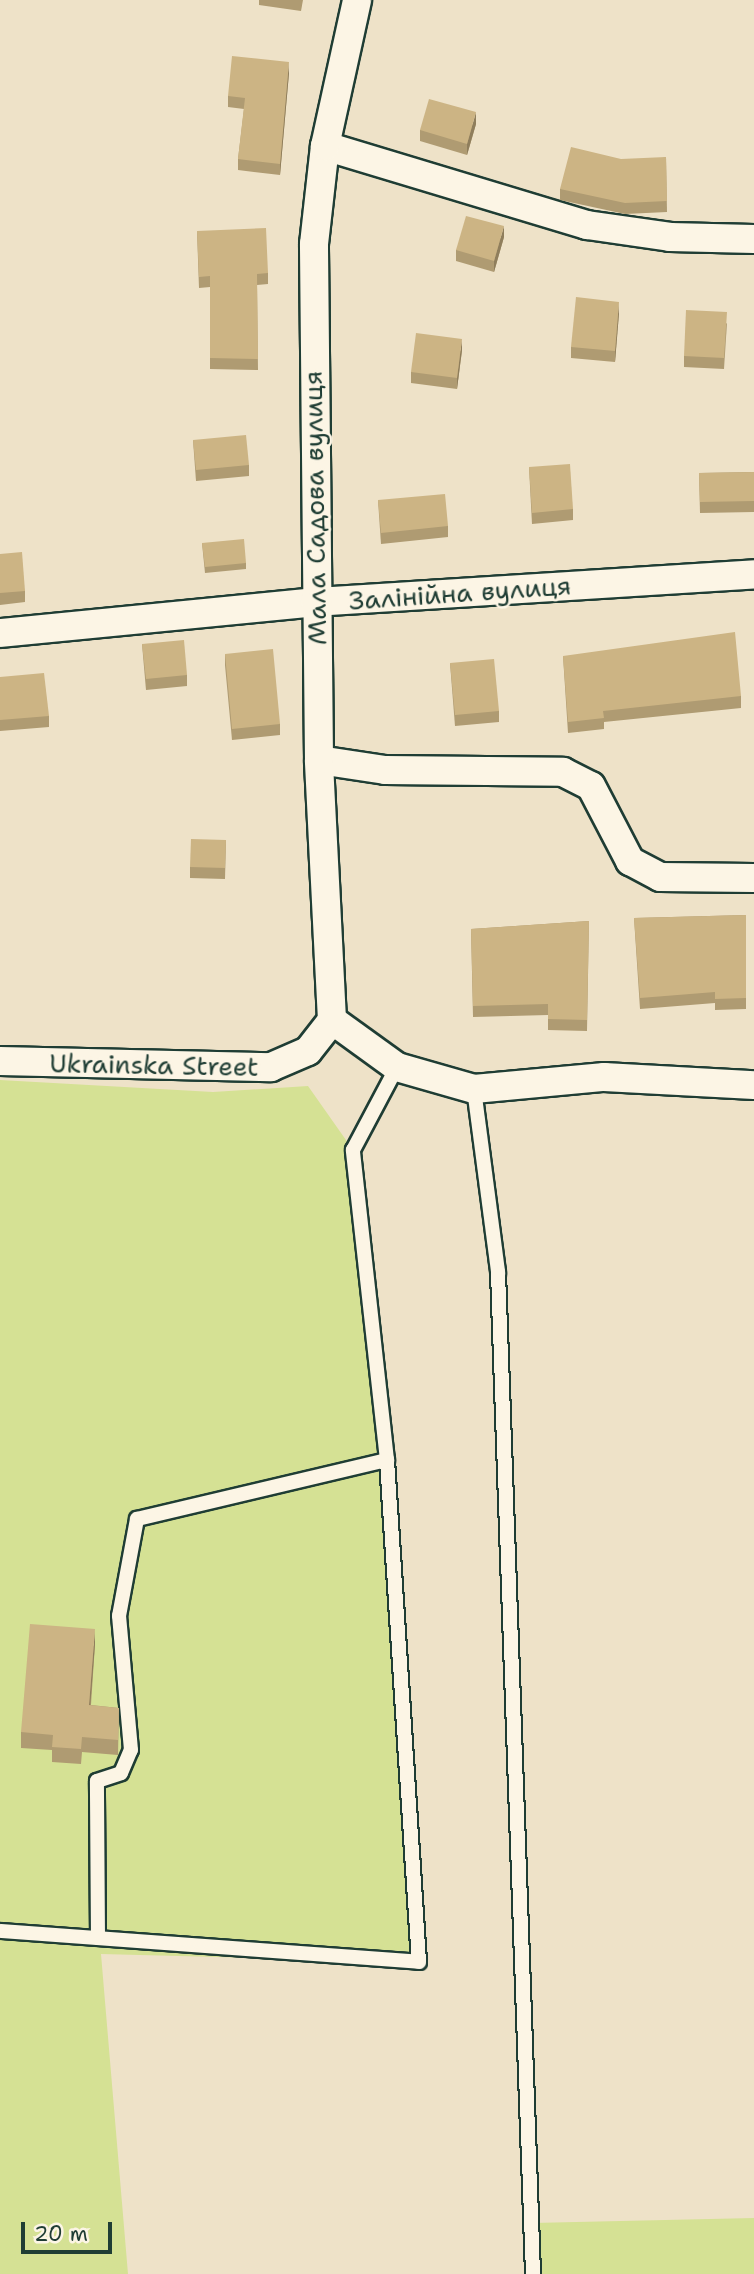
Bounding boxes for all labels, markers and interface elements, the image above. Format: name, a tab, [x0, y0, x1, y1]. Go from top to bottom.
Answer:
street label: Мала Садова вулиця	[297, 371, 333, 645]
street label: Залінійна вулиця	[348, 570, 572, 616]
street label: Ukrainska Street	[49, 1048, 259, 1082]
scale bar	[24, 2208, 116, 2252]
text: 20 m	[34, 2220, 88, 2248]

